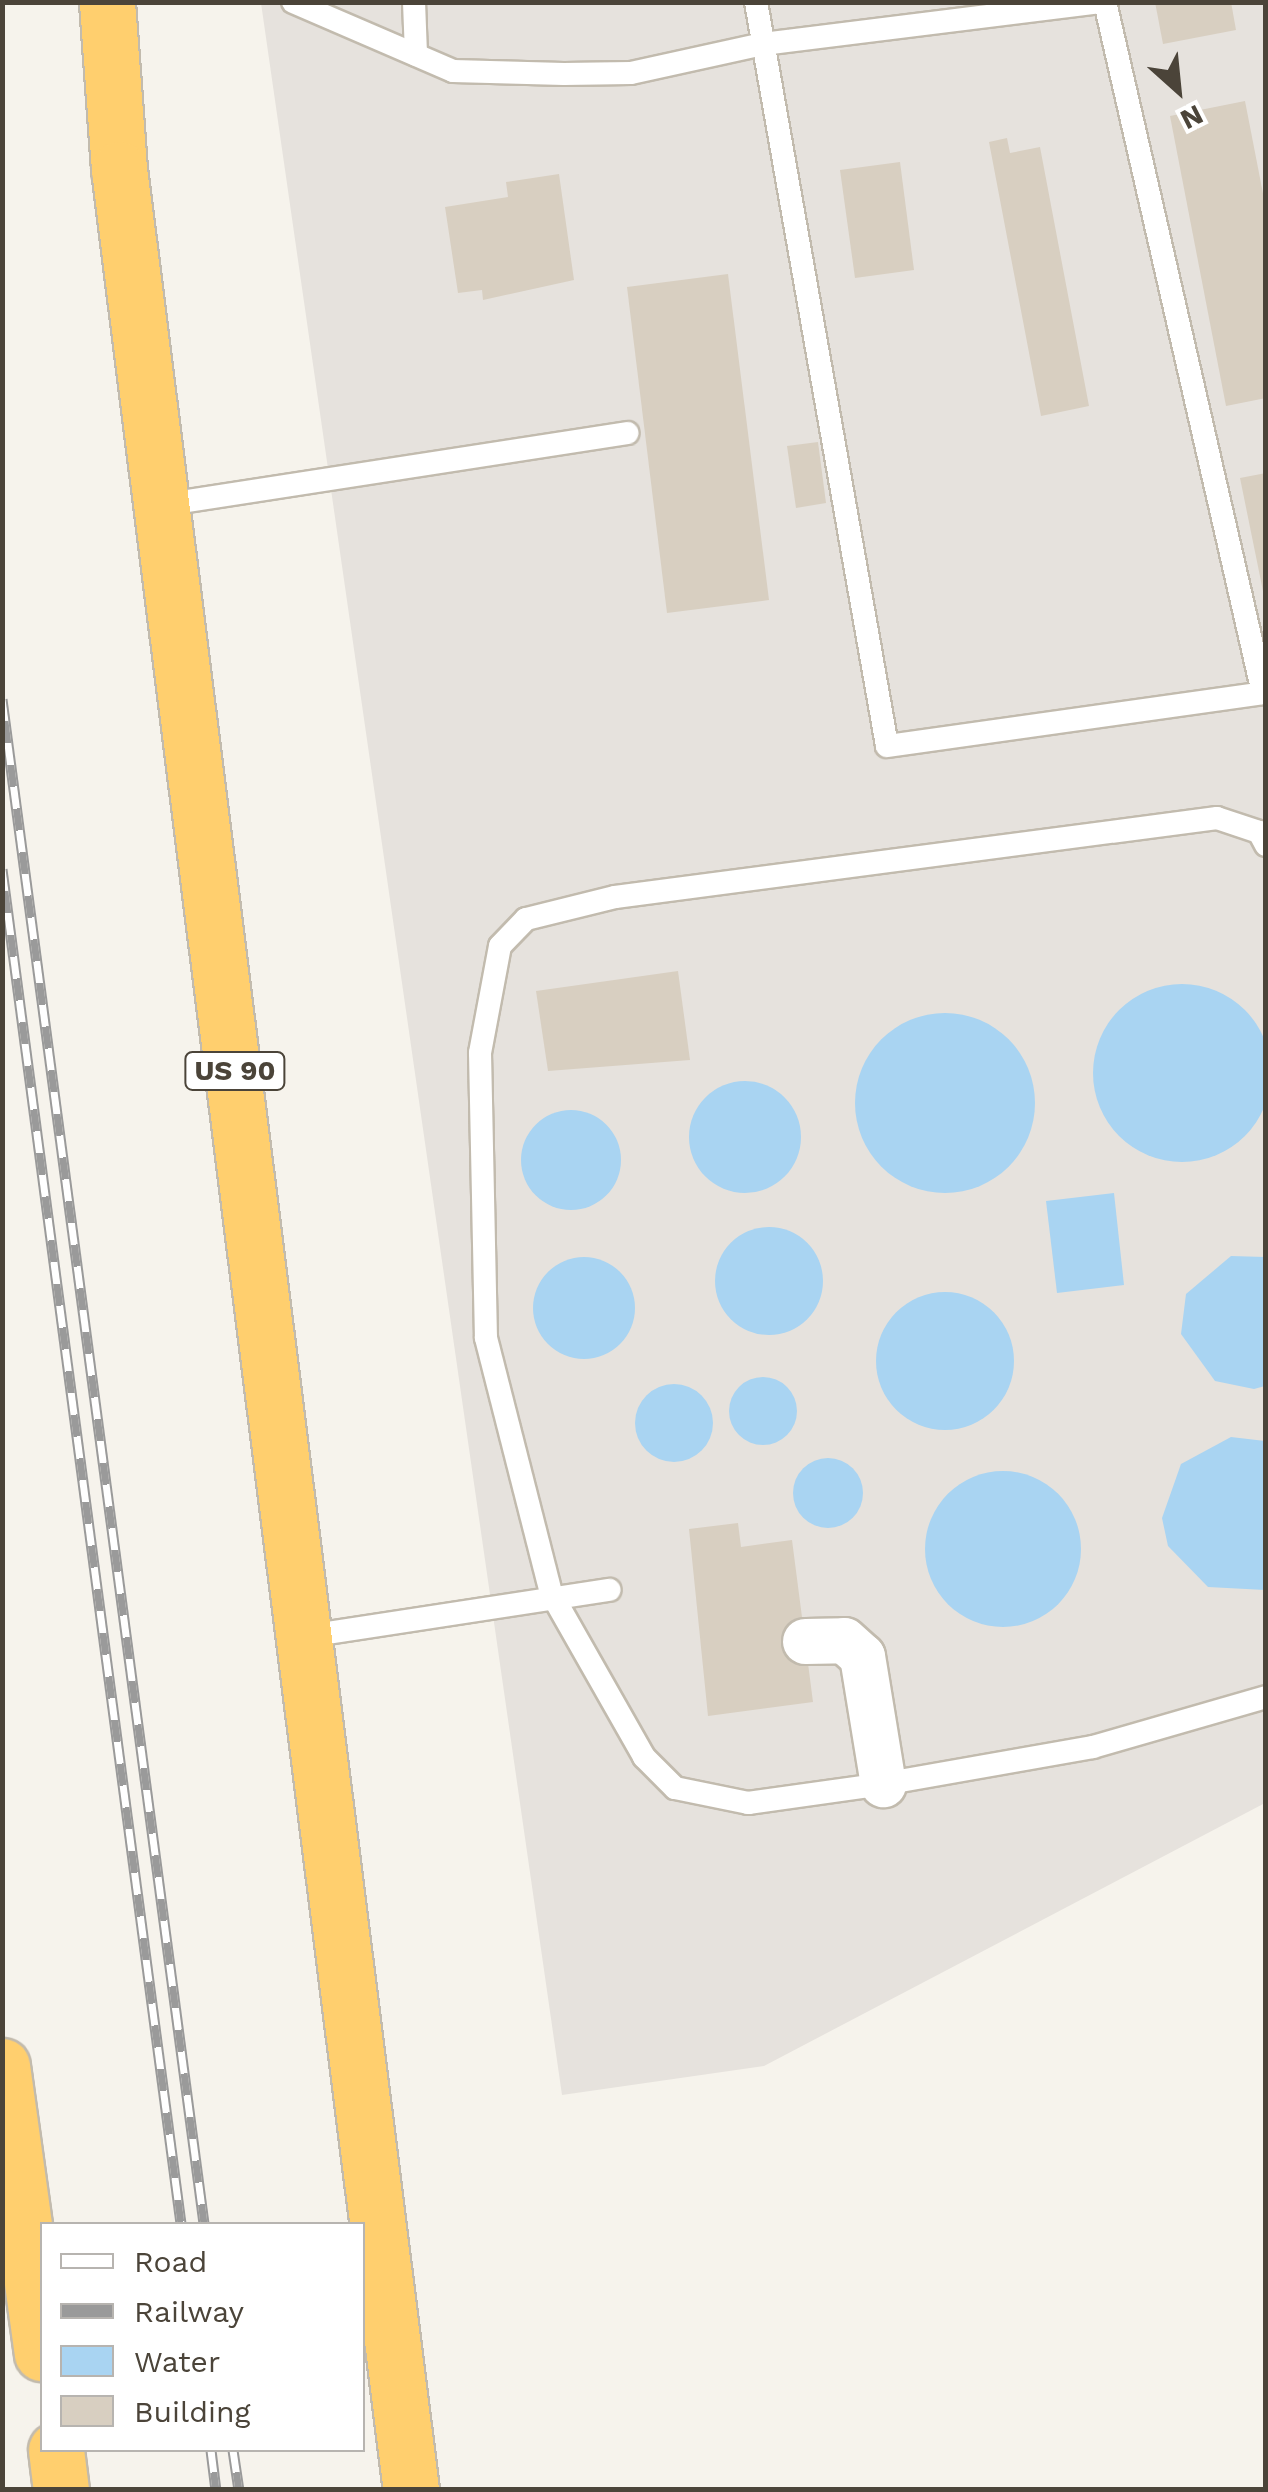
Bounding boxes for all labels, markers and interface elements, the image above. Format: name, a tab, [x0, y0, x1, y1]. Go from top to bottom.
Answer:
north arrow	[1128, 40, 1228, 140]
text: N	[1175, 98, 1209, 137]
road number: US 90	[182, 1048, 288, 1094]
legend	[40, 2222, 365, 2452]
text: Road	[134, 2244, 207, 2279]
text: Railway	[134, 2294, 244, 2329]
text: Water	[134, 2344, 220, 2379]
text: Building	[134, 2394, 251, 2429]

